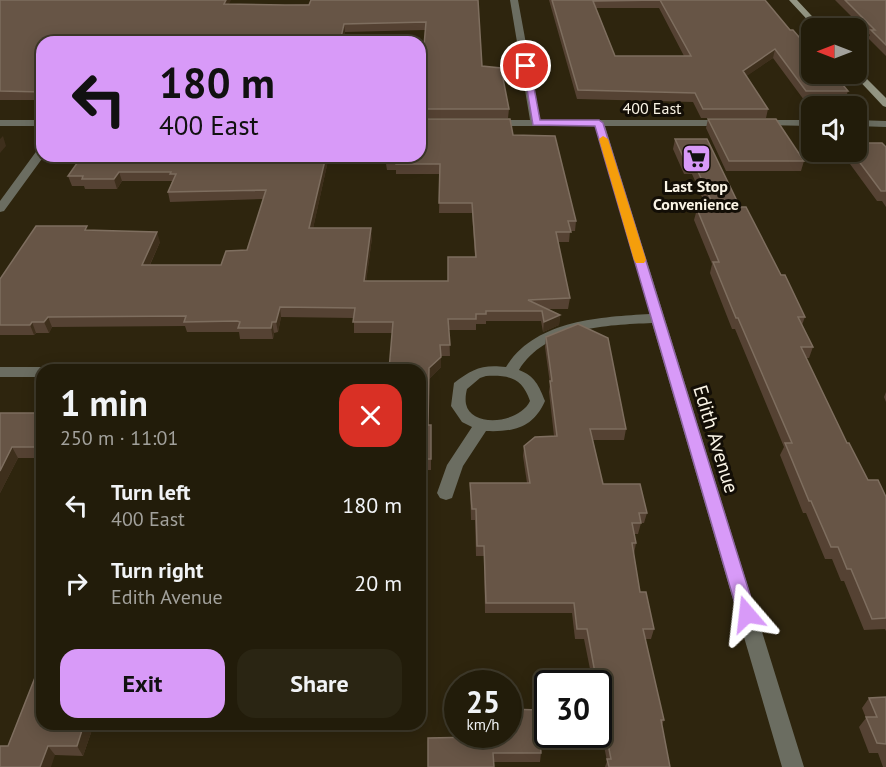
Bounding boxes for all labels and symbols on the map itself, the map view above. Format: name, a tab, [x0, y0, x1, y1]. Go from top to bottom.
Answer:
north arrow	[801, 18, 867, 84]
pin	[500, 40, 551, 91]
street label: 400 East	[622, 98, 682, 118]
supermarket icon: Last Stop Convenience	[680, 142, 712, 174]
place label: Last Stop Convenience	[653, 176, 739, 214]
street label: Edith Avenue	[687, 382, 745, 496]
position arrow	[715, 582, 779, 646]
speed limit sign: 30	[534, 670, 612, 748]

